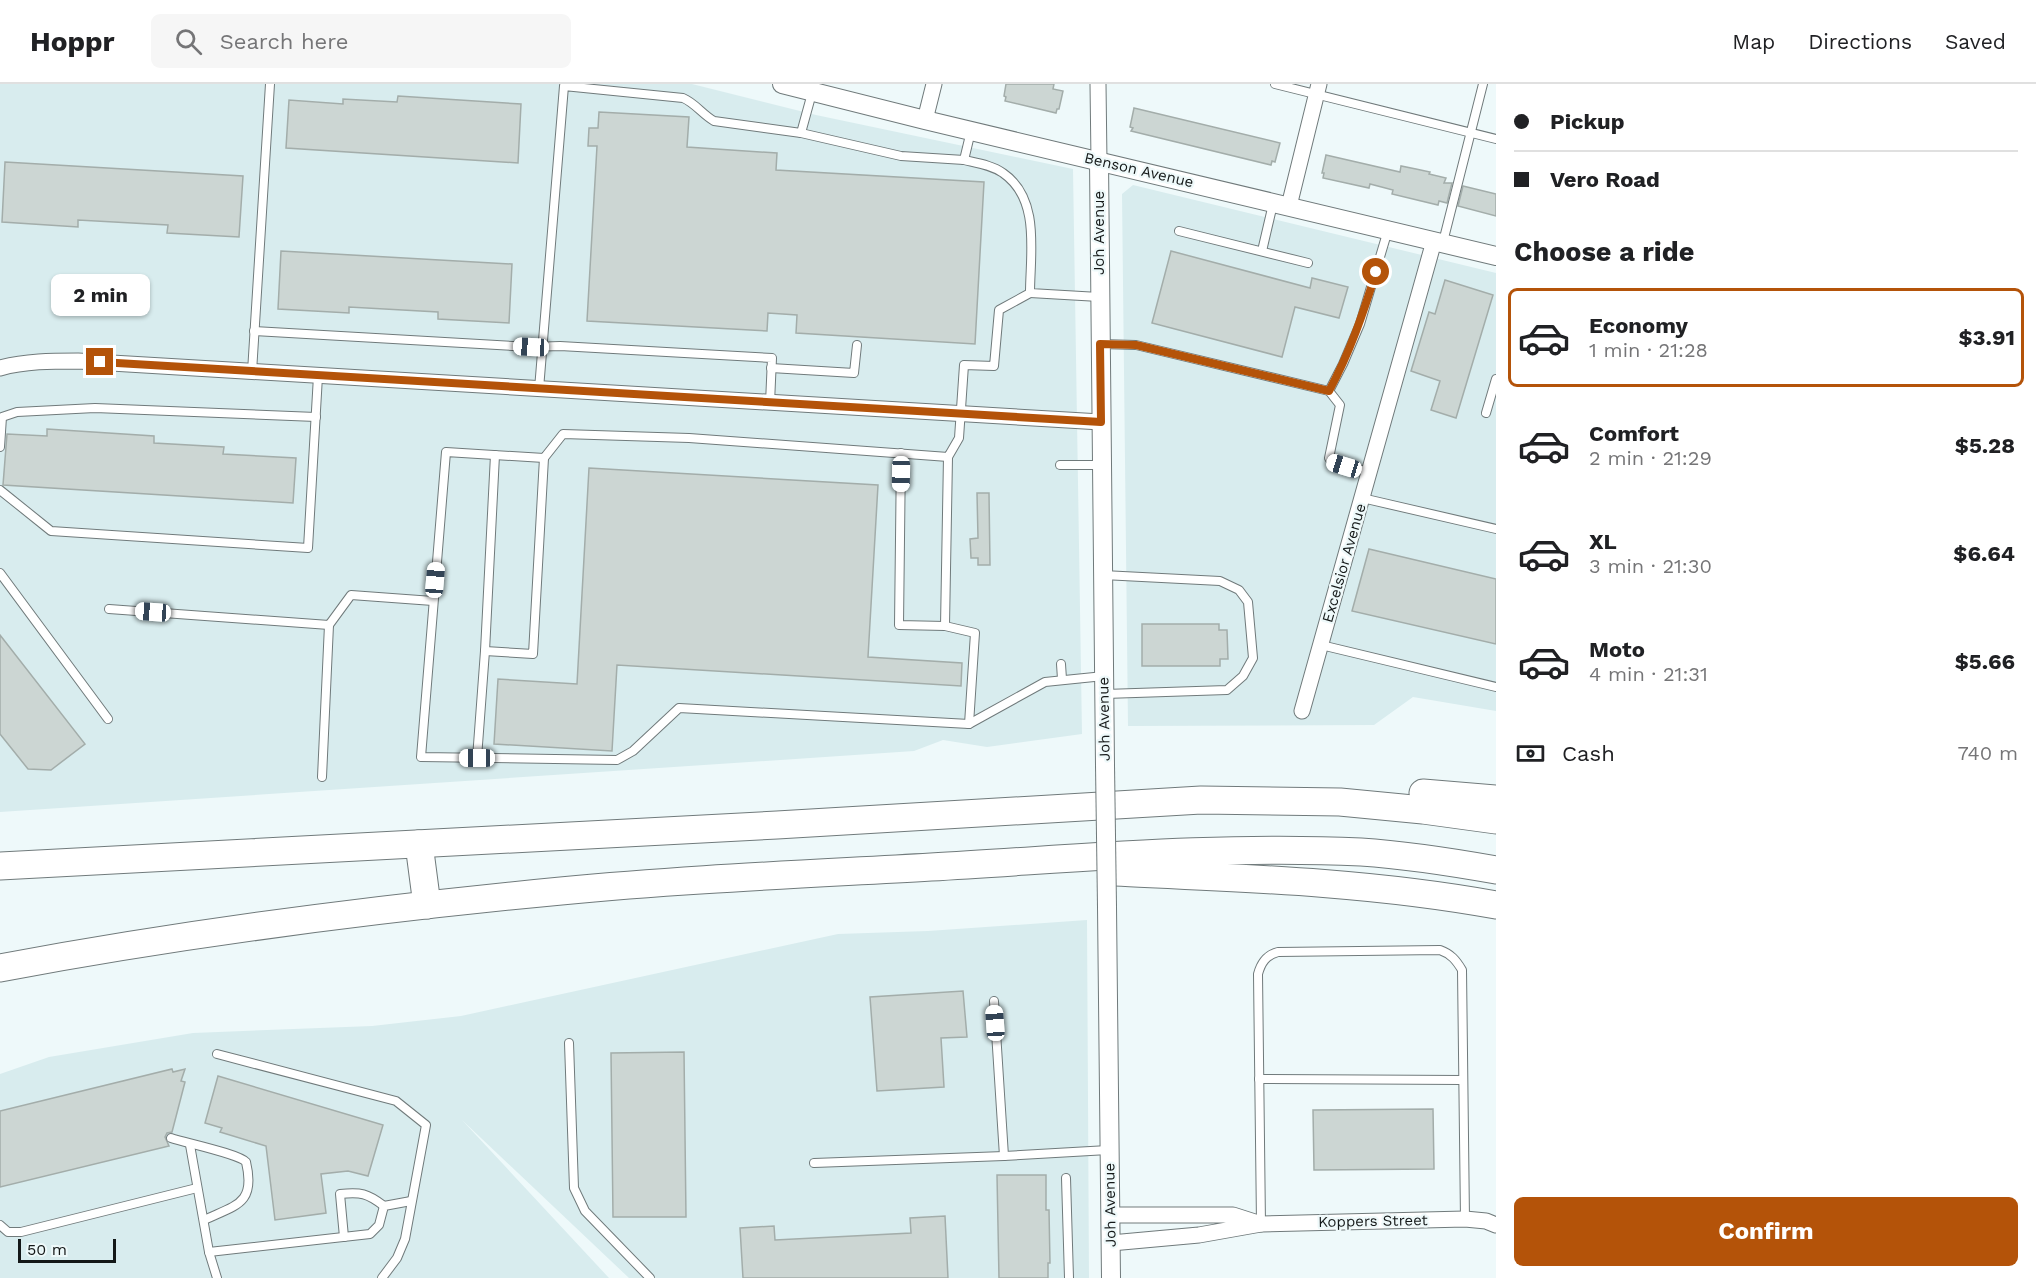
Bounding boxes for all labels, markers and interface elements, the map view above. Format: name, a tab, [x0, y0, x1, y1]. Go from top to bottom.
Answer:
search box	[151, 14, 571, 68]
text: Hoppr	[30, 25, 115, 58]
icon: search	[172, 25, 205, 58]
text: Search here	[220, 29, 349, 54]
text: Map	[1732, 29, 1775, 54]
text: Directions	[1808, 29, 1912, 54]
text: Saved	[1945, 29, 2006, 54]
text: Pickup	[1550, 109, 1625, 134]
street label: Benson Avenue	[1083, 149, 1195, 191]
text: Vero Road	[1550, 167, 1660, 192]
street label: Joh Avenue	[1090, 191, 1108, 275]
text: Choose a ride	[1514, 236, 1694, 268]
route start	[1362, 258, 1389, 285]
callout: 2 min	[51, 275, 150, 317]
text: 2 min	[73, 283, 128, 307]
icon: car	[1517, 311, 1571, 365]
text: Economy	[1589, 313, 1688, 338]
text: $3.91	[1958, 325, 2015, 350]
car	[513, 337, 549, 357]
text: 1 min · 21:28	[1589, 338, 1708, 362]
route end	[86, 348, 113, 375]
icon: car	[1517, 419, 1571, 473]
text: Comfort	[1589, 421, 1679, 446]
text: $5.28	[1955, 433, 2015, 458]
text: 2 min · 21:29	[1589, 446, 1712, 470]
car	[1324, 452, 1364, 480]
car	[892, 456, 910, 492]
street label: Excelsior Avenue	[1318, 501, 1370, 625]
icon: car	[1517, 527, 1571, 581]
text: XL	[1589, 529, 1617, 554]
text: $6.64	[1953, 541, 2015, 566]
text: 3 min · 21:30	[1589, 554, 1712, 578]
car	[424, 561, 446, 599]
car	[134, 602, 172, 622]
icon: car	[1517, 635, 1571, 689]
text: Moto	[1589, 637, 1645, 662]
text: $5.66	[1955, 649, 2015, 674]
text: 4 min · 21:31	[1589, 662, 1708, 686]
street label: Joh Avenue	[1094, 677, 1114, 761]
icon: cash	[1514, 737, 1547, 770]
text: Cash	[1562, 741, 1615, 766]
text: 740 m	[1958, 741, 2018, 765]
car	[459, 749, 495, 767]
car	[985, 1004, 1005, 1042]
street label: Joh Avenue	[1100, 1163, 1120, 1247]
button: Confirm	[1514, 1197, 2018, 1266]
street label: Koppers Street	[1318, 1211, 1429, 1231]
scale bar	[18, 1236, 116, 1264]
text: 50 m	[27, 1240, 67, 1259]

